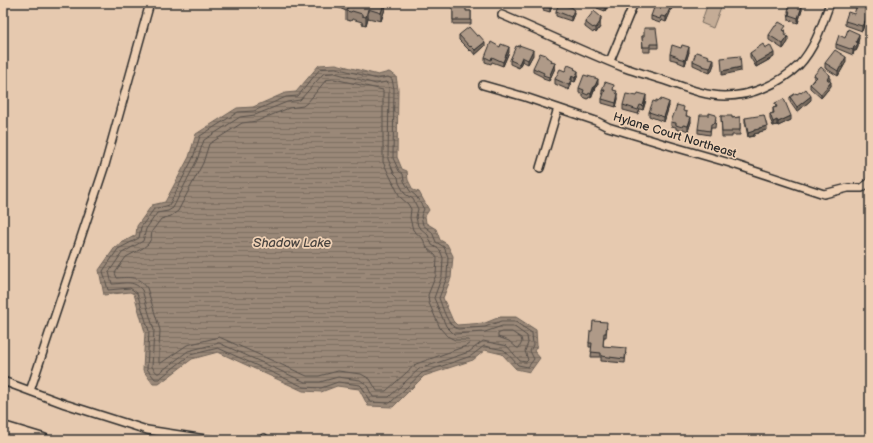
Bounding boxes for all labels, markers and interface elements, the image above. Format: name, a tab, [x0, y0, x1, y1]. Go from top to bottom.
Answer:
street label: Hylane Court Northeast	[611, 110, 739, 161]
water label: Shadow Lake	[253, 235, 331, 251]

